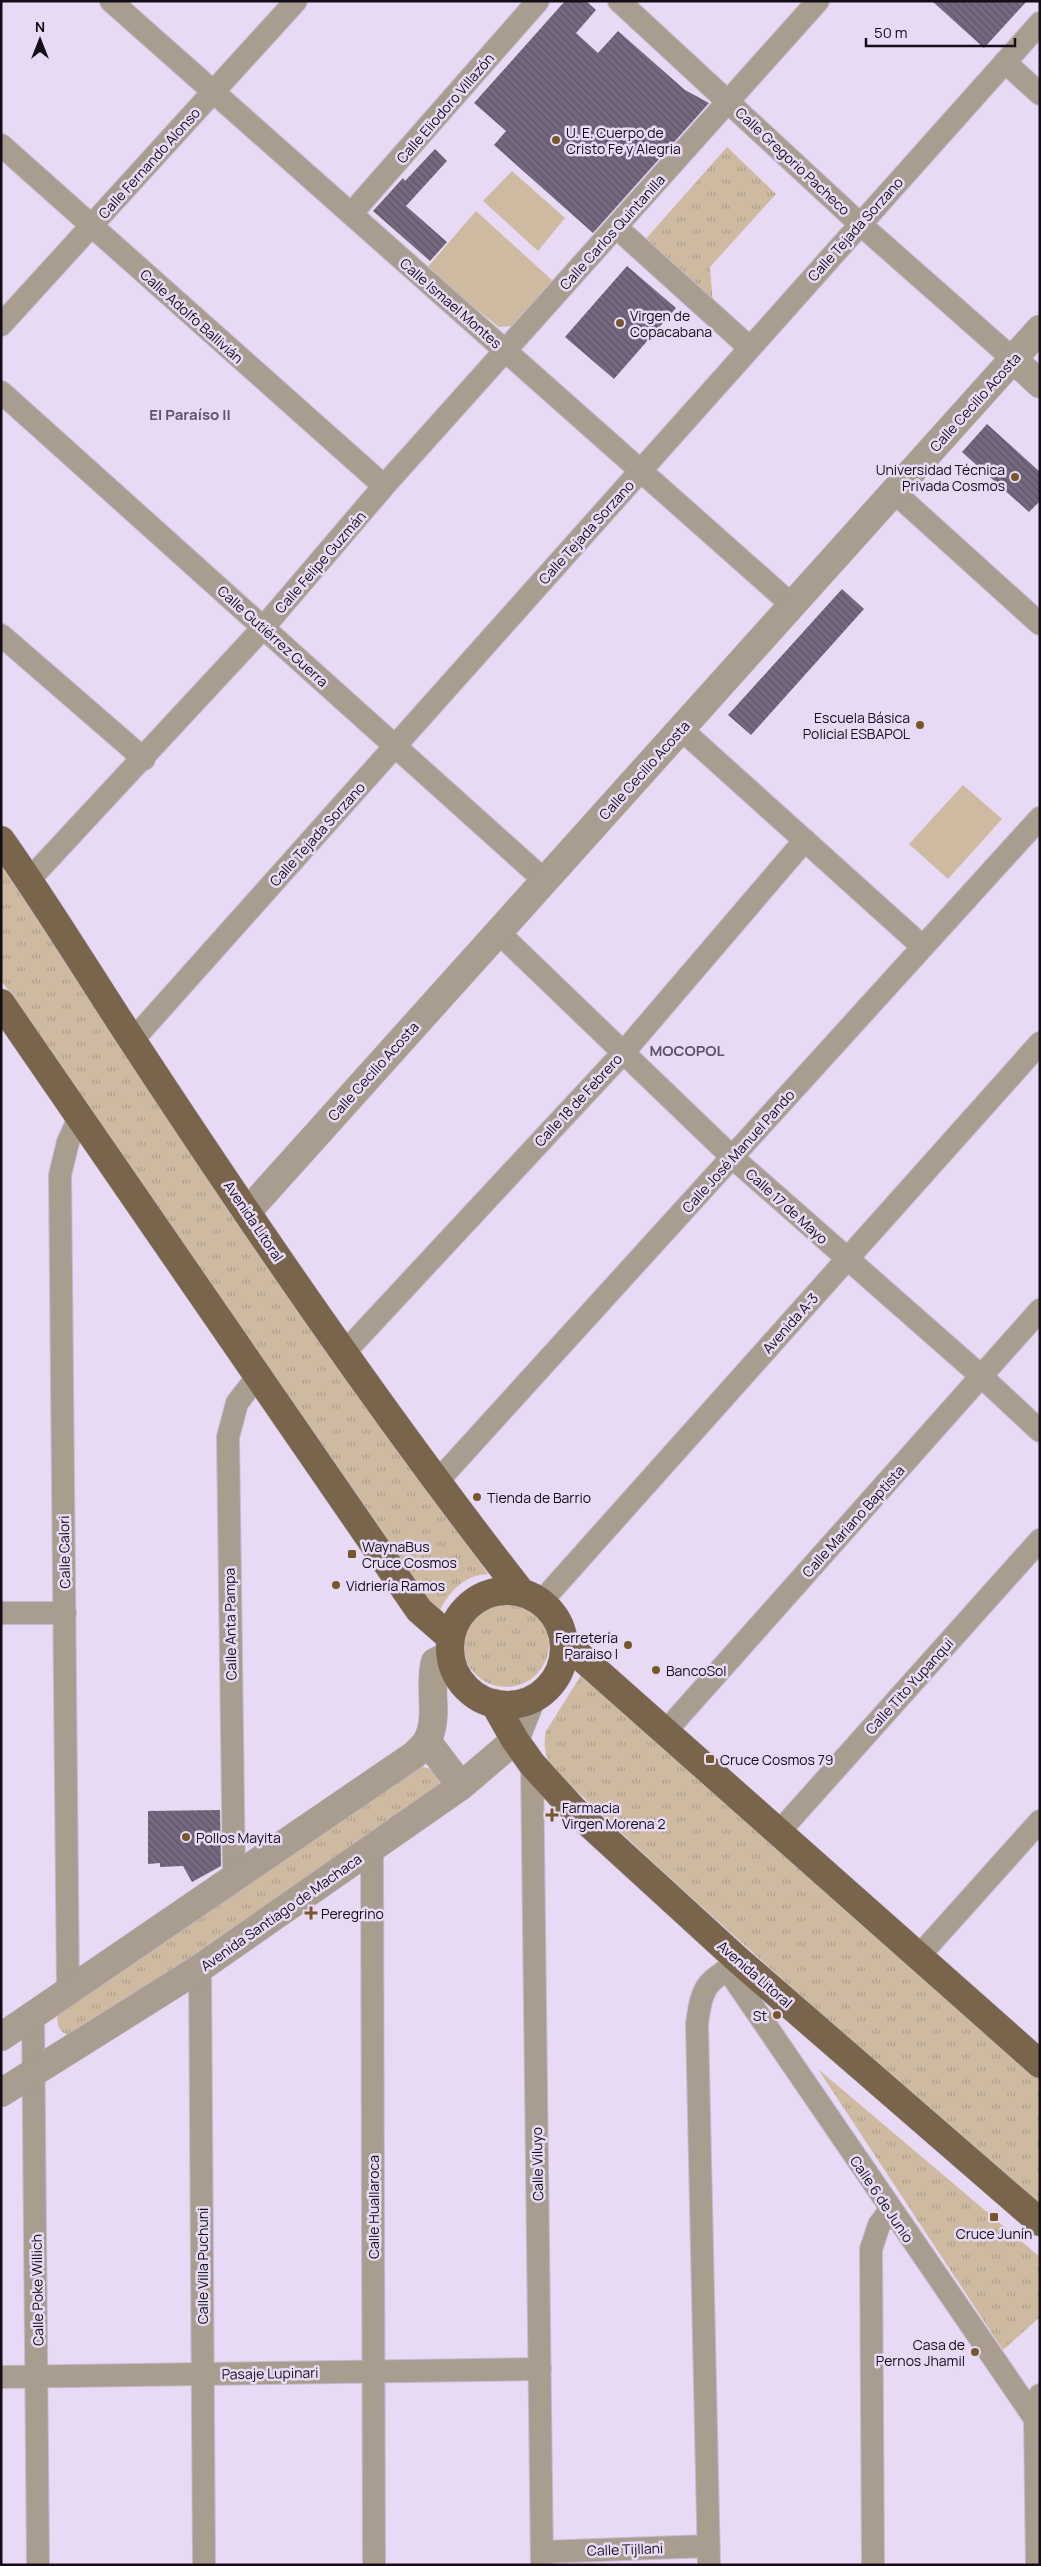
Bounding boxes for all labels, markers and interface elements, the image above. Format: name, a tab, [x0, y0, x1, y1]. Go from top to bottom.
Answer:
north arrow	[15, 15, 65, 65]
scale bar	[866, 15, 1015, 47]
text: N	[35, 17, 45, 36]
text: 50 m	[874, 22, 908, 43]
street label: Calle Eliodoro Villazón	[392, 49, 498, 167]
street label: Calle Fernando Alonso	[94, 103, 204, 223]
street label: Calle Gregorio Pacheco	[732, 103, 854, 219]
place label: U. E. Cuerpo de Cristo Fe y Alegria	[566, 123, 681, 158]
marker: U. E. Cuerpo de Cristo Fe y Alegria	[550, 134, 562, 146]
street label: Calle Carlos Quintanilla	[555, 170, 669, 294]
street label: Calle Tejada Sorzano	[803, 173, 907, 285]
street label: Calle Ismael Montes	[396, 253, 506, 353]
street label: Calle Adolfo Ballivián	[136, 265, 248, 367]
place label: Virgen de Copacabana	[630, 306, 712, 341]
marker: Virgen de Copacabana	[614, 317, 626, 329]
street label: Calle Cecilio Acosta	[925, 348, 1025, 456]
district label: El Paraíso II	[149, 404, 231, 425]
place label: Universidad Técnica Privada Cosmos	[876, 460, 1005, 495]
marker: Universidad Técnica Privada Cosmos	[1009, 471, 1021, 483]
street label: Calle Tejada Sorzano	[534, 476, 638, 588]
street label: Calle Felipe Guzmán	[270, 507, 370, 617]
street label: Calle Gutiérrez Guerra	[214, 581, 332, 691]
place label: Escuela Básica Policial ESBAPOL	[803, 708, 910, 743]
street label: Calle Cecilio Acosta	[594, 716, 694, 824]
marker: Escuela Básica Policial ESBAPOL	[914, 719, 926, 731]
street label: Calle Tejada Sorzano	[265, 778, 369, 890]
street label: Calle Cecilio Acosta	[323, 1017, 423, 1125]
district label: MOCOPOL	[649, 1040, 725, 1061]
street label: Calle 18 de Febrero	[530, 1049, 626, 1151]
street label: Calle José Manuel Pando	[678, 1085, 798, 1217]
street label: Calle 17 de Mayo	[742, 1164, 832, 1248]
street label: Avenida Litoral	[220, 1177, 288, 1265]
street label: Avenida A-3	[758, 1289, 822, 1357]
street label: Calle Mariano Baptista	[798, 1461, 908, 1581]
place label: Tienda de Barrio	[487, 1488, 591, 1507]
marker: Tienda de Barrio	[471, 1491, 483, 1503]
street label: Calle Calori	[54, 1515, 74, 1589]
place label: WaynaBus Cruce Cosmos	[362, 1537, 457, 1572]
marker: WaynaBus Cruce Cosmos	[346, 1548, 358, 1560]
street label: Calle Anta Pampa	[220, 1568, 240, 1680]
place label: Vidriería Ramos	[346, 1576, 445, 1595]
marker: Vidriería Ramos	[330, 1579, 342, 1591]
place label: Ferretería Paraiso I	[555, 1628, 618, 1663]
street label: Calle Tito Yupanqui	[861, 1634, 957, 1738]
marker: Ferretería Paraiso I	[622, 1639, 634, 1651]
place label: BancoSol	[666, 1661, 727, 1680]
marker: BancoSol	[650, 1664, 662, 1676]
place label: Cruce Cosmos 79	[720, 1750, 833, 1769]
marker: Cruce Cosmos 79	[704, 1753, 716, 1765]
place label: Farmacia Virgen Morena 2	[562, 1798, 665, 1833]
marker: Farmacia Virgen Morena 2	[546, 1809, 558, 1821]
place label: Pollos Mayita	[196, 1828, 281, 1847]
marker: Pollos Mayita	[180, 1831, 192, 1843]
street label: Avenida Santiago de Machaca	[197, 1849, 365, 1975]
place label: Peregrino	[321, 1904, 384, 1923]
marker: Peregrino	[305, 1907, 317, 1919]
street label: Avenida Litoral	[714, 1936, 796, 2012]
place label: St	[753, 2006, 767, 2025]
marker: St	[771, 2009, 783, 2021]
street label: Calle Viluyo	[527, 2127, 547, 2201]
street label: Calle 6 de Junio	[846, 2152, 918, 2246]
street label: Calle Huallaroca	[364, 2155, 383, 2259]
street label: Calle Villa Puchuni	[193, 2208, 212, 2324]
marker: Cruce Junín	[988, 2211, 1000, 2223]
place label: Cruce Junín	[956, 2224, 1032, 2243]
street label: Calle Poke Willich	[27, 2234, 47, 2346]
place label: Casa de Pernos Jhamil	[876, 2335, 965, 2370]
marker: Casa de Pernos Jhamil	[969, 2346, 981, 2358]
street label: Pasaje Lupinari	[221, 2363, 319, 2383]
street label: Calle Tijllani	[587, 2538, 663, 2560]

